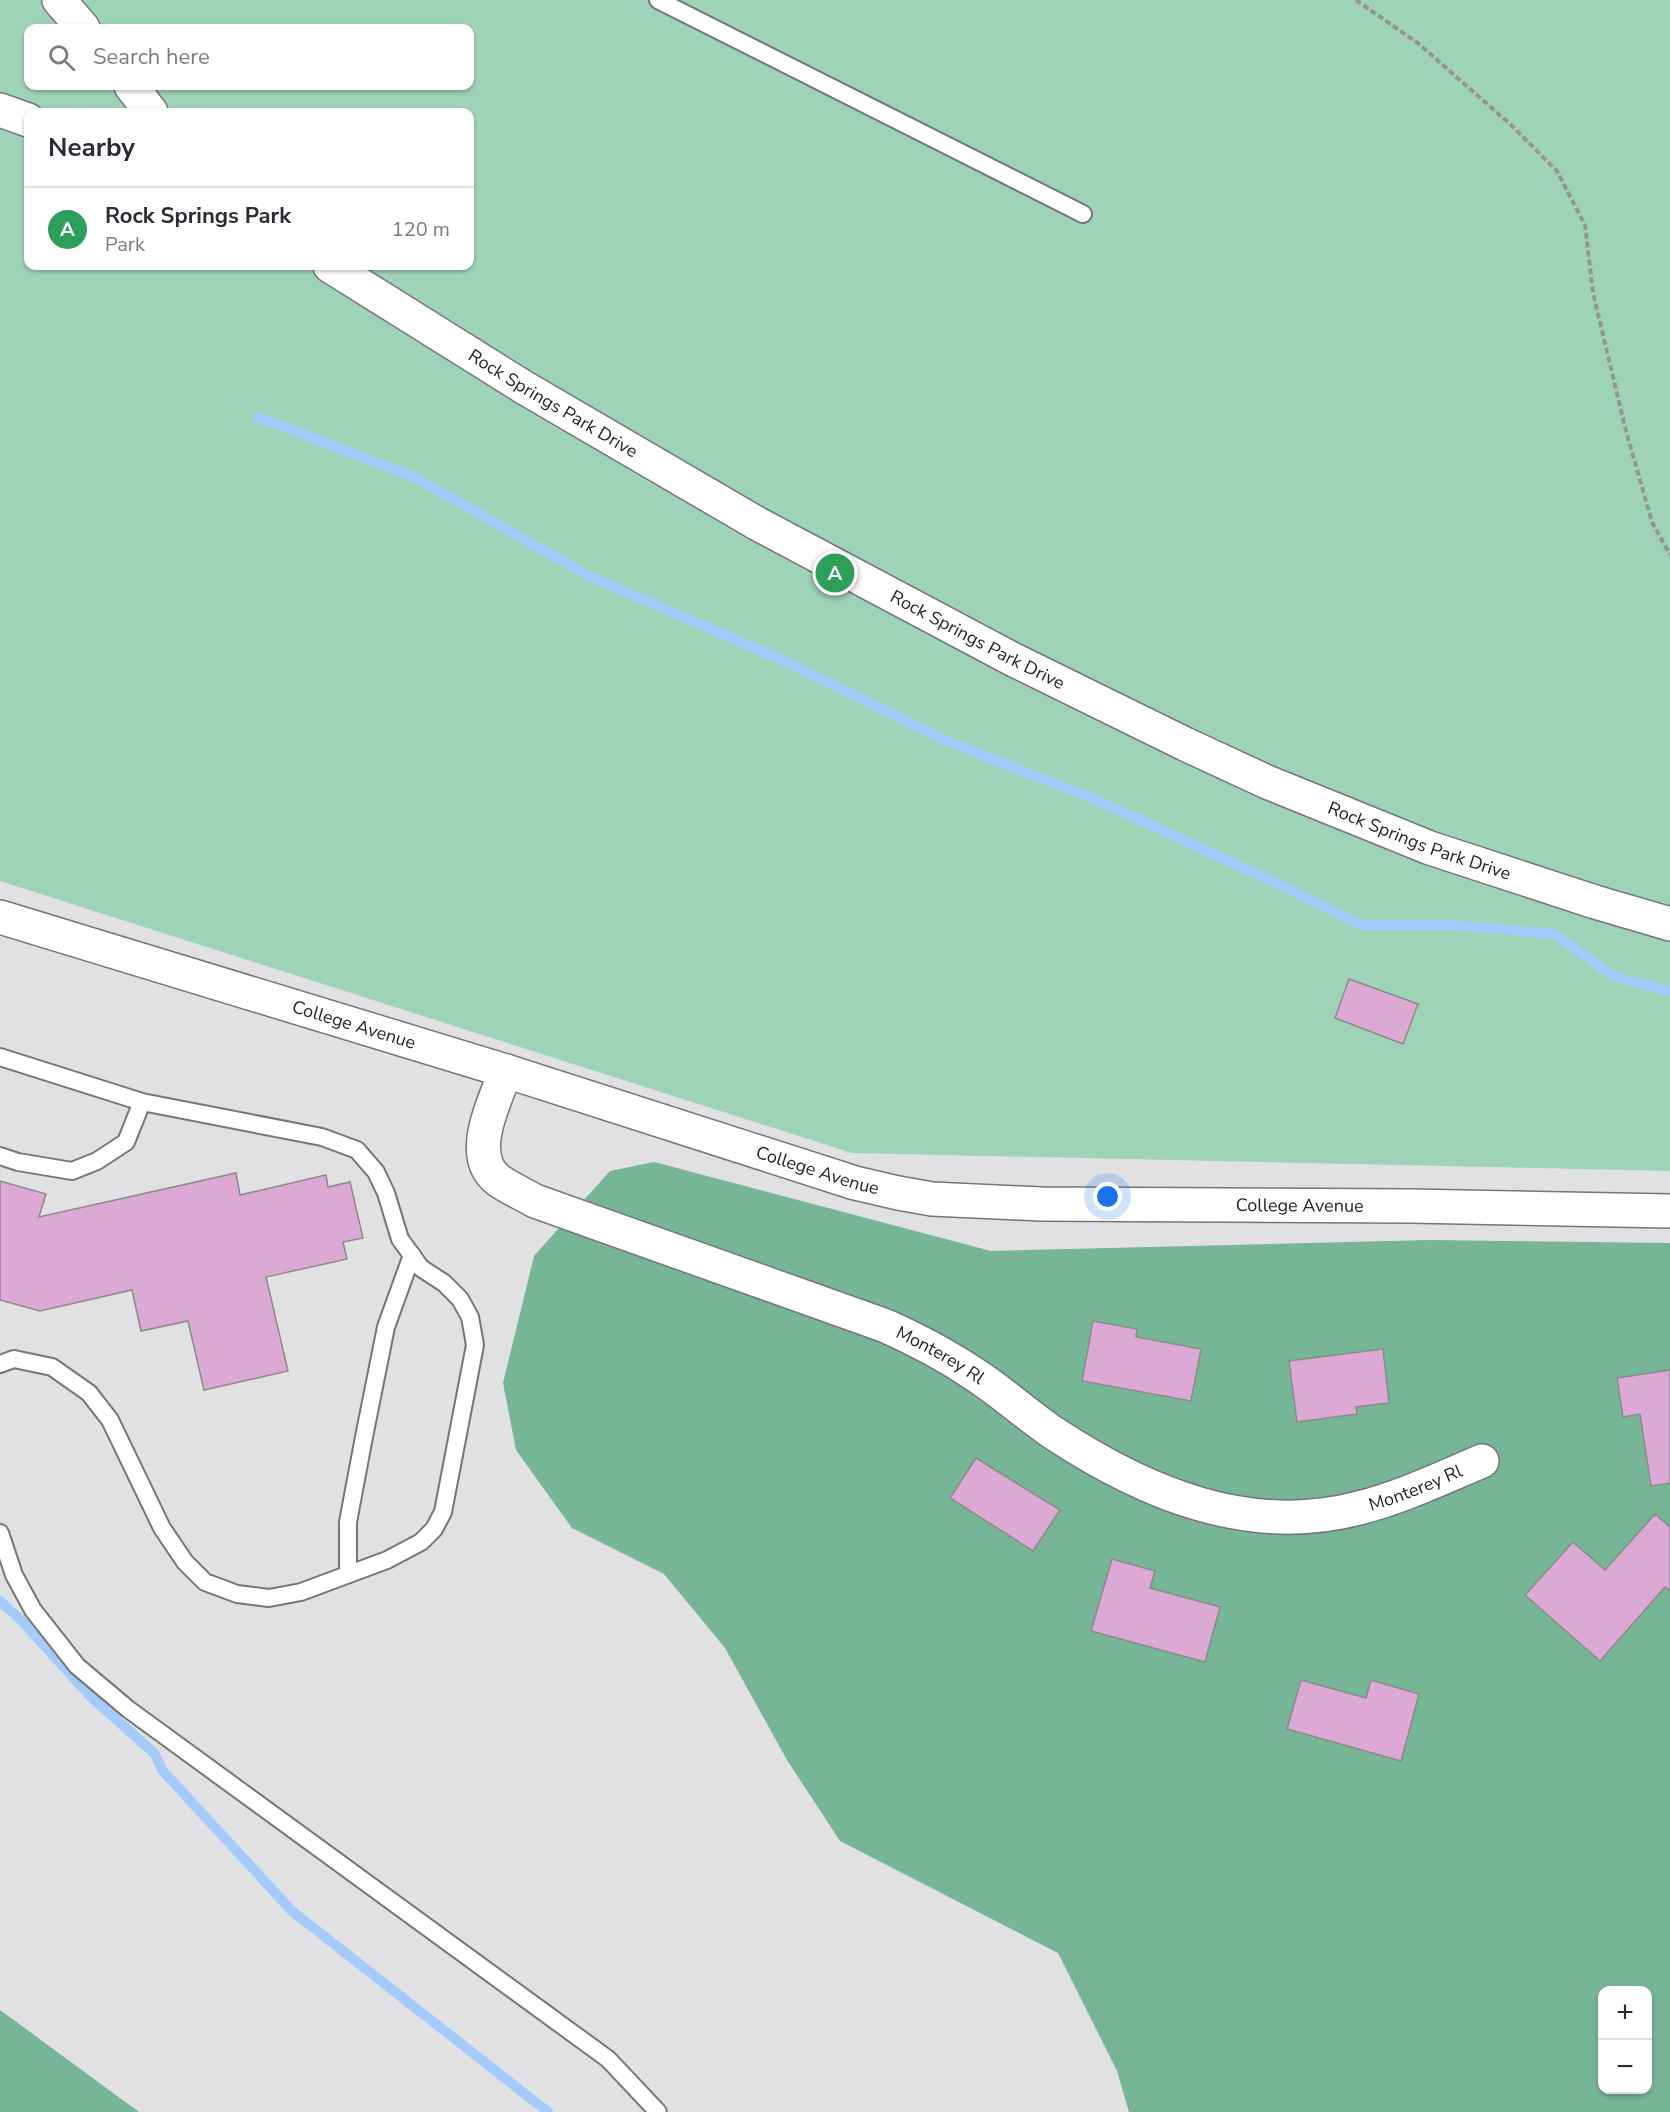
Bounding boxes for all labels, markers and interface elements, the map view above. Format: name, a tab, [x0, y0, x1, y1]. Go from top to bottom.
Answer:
search box	[24, 24, 474, 90]
icon: search	[45, 41, 78, 74]
text: Search here	[93, 42, 210, 72]
text: Nearby	[48, 130, 135, 165]
text: Rock Springs Park	[105, 201, 291, 231]
text: A	[60, 216, 75, 243]
text: 120 m	[392, 216, 450, 243]
text: Park	[105, 231, 145, 258]
street label: Rock Springs Park Drive	[464, 343, 642, 463]
pin: A	[816, 550, 854, 596]
street label: Rock Springs Park Drive	[886, 584, 1069, 695]
street label: Rock Springs Park Drive	[1324, 796, 1514, 886]
street label: College Avenue	[289, 995, 419, 1055]
street label: College Avenue	[753, 1140, 882, 1200]
your location	[1093, 1182, 1122, 1211]
street label: College Avenue	[1236, 1193, 1364, 1218]
street label: Monterey Rl	[892, 1320, 990, 1390]
street label: Monterey Rl	[1366, 1459, 1467, 1517]
map controls	[1598, 1986, 1652, 2094]
button: +	[1598, 1986, 1652, 2040]
button: −	[1598, 2040, 1652, 2094]

